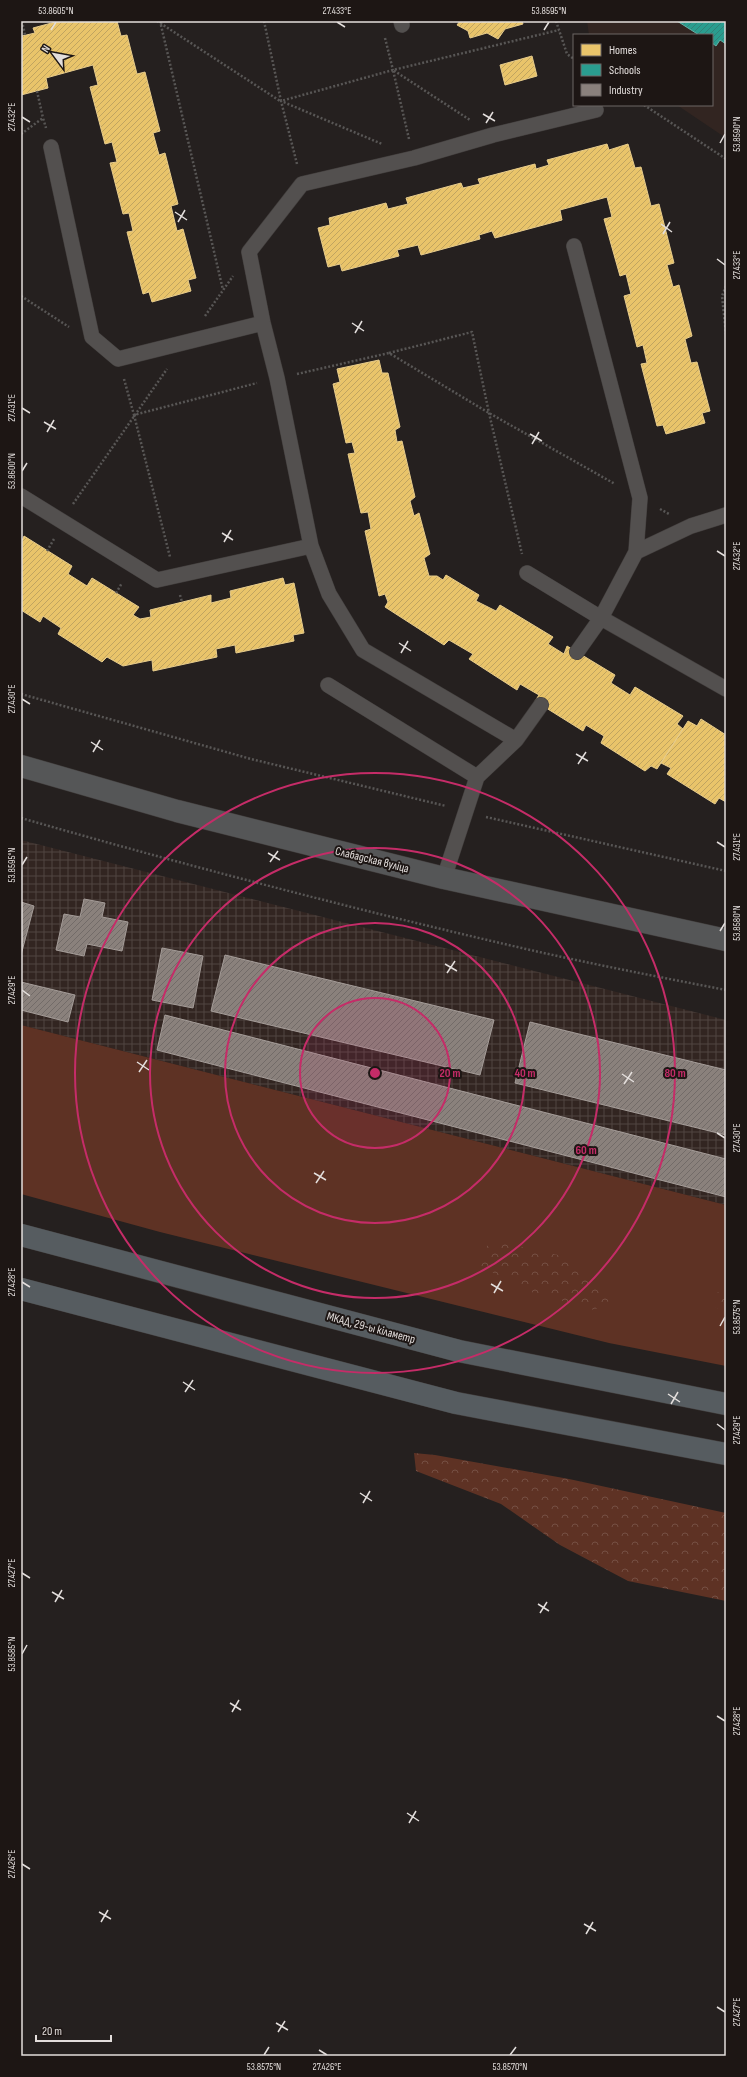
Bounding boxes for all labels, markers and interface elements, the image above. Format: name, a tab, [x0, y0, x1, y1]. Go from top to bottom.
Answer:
text: 53.8605°N	[38, 5, 74, 17]
text: 27.433°E	[323, 5, 351, 17]
text: 53.8595°N	[532, 5, 566, 17]
north arrow	[34, 34, 74, 74]
legend	[573, 34, 713, 106]
text: N	[39, 43, 53, 55]
text: Homes	[609, 43, 637, 58]
text: Schools	[609, 63, 641, 78]
text: Industry	[609, 83, 643, 98]
text: 27.432°E	[6, 103, 18, 131]
text: 53.8590°N	[731, 116, 743, 152]
text: 27.433°E	[731, 251, 743, 279]
text: 27.431°E	[6, 394, 18, 422]
text: 53.8600°N	[6, 453, 18, 489]
text: 27.432°E	[731, 542, 743, 570]
text: 27.430°E	[6, 684, 18, 714]
text: 27.431°E	[731, 833, 743, 861]
street label: Слабадская вуліца	[334, 844, 411, 877]
text: 53.8595°N	[6, 848, 18, 882]
text: 53.8580°N	[731, 905, 743, 941]
text: 27.429°E	[6, 976, 18, 1004]
centre of rings	[368, 1066, 382, 1080]
text: 20 m	[440, 1066, 460, 1081]
text: 40 m	[514, 1066, 536, 1081]
text: 80 m	[664, 1066, 686, 1081]
text: 27.430°E	[731, 1123, 743, 1153]
text: 60 m	[575, 1143, 597, 1158]
text: 27.428°E	[6, 1268, 18, 1296]
text: 53.8575°N	[731, 1300, 743, 1334]
street label: МКАД, 29-ы кіламетр	[325, 1309, 417, 1347]
text: 27.429°E	[731, 1416, 743, 1444]
text: 27.427°E	[6, 1559, 18, 1587]
text: 53.8585°N	[6, 1637, 18, 1671]
text: 27.428°E	[731, 1707, 743, 1735]
text: 27.426°E	[6, 1850, 18, 1878]
text: 27.427°E	[731, 1998, 743, 2026]
scale bar	[36, 2017, 111, 2043]
text: 20 m	[42, 2024, 62, 2039]
text: 53.8575°N	[247, 2061, 281, 2073]
text: 27.426°E	[313, 2061, 341, 2073]
text: 53.8570°N	[493, 2061, 527, 2073]

